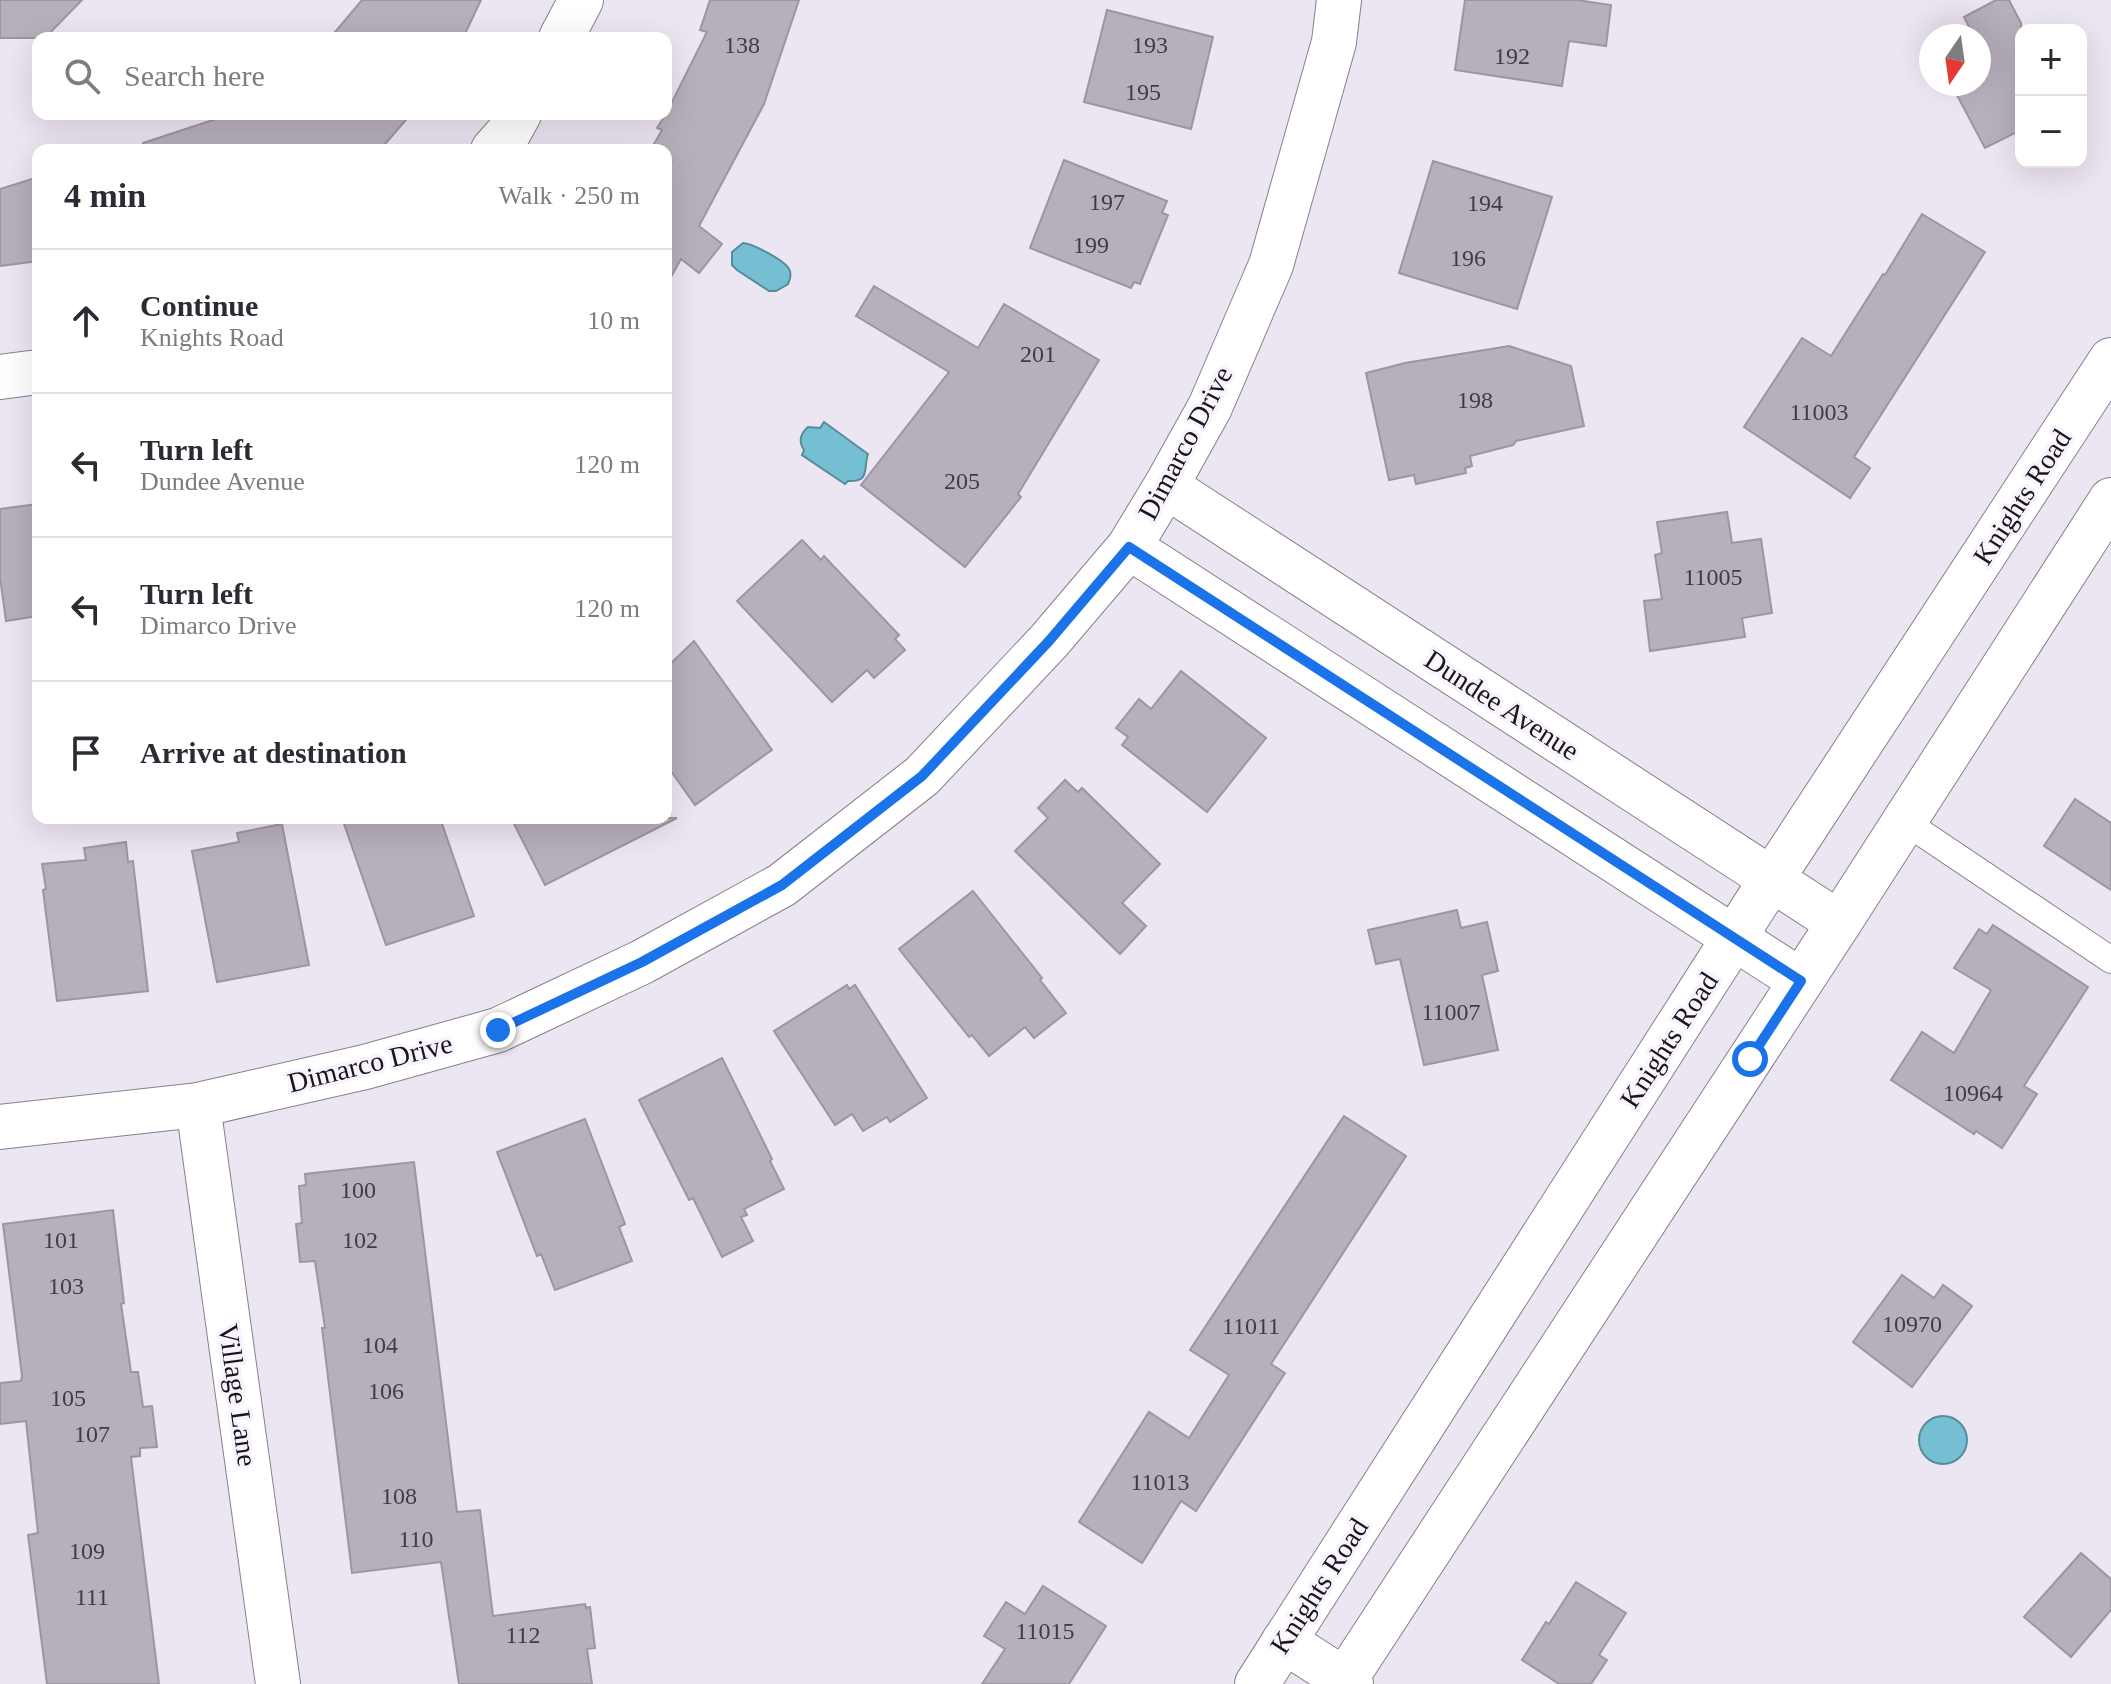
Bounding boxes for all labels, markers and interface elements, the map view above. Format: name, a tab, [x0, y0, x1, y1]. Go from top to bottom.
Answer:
north arrow	[1919, 24, 1991, 96]
map controls	[2015, 24, 2087, 168]
button: +	[2015, 24, 2087, 96]
search box	[32, 32, 672, 120]
house number: 138	[724, 32, 760, 58]
house number: 193	[1132, 32, 1168, 58]
house number: 192	[1494, 43, 1530, 69]
icon: search	[60, 54, 104, 98]
text: Search here	[124, 59, 265, 92]
house number: 195	[1125, 79, 1161, 105]
button: −	[2015, 96, 2087, 168]
text: 4 min	[64, 177, 146, 214]
text: Walk · 250 m	[498, 181, 640, 210]
house number: 197	[1089, 189, 1125, 215]
house number: 194	[1467, 190, 1503, 216]
house number: 199	[1073, 232, 1109, 258]
house number: 196	[1450, 245, 1486, 271]
text: Continue	[140, 289, 258, 322]
icon: ahead	[64, 299, 108, 343]
text: 10 m	[587, 306, 640, 335]
text: Knights Road	[140, 323, 284, 352]
house number: 201	[1020, 341, 1056, 367]
street label: Dimarco Drive	[1132, 361, 1238, 525]
house number: 198	[1457, 387, 1493, 413]
house number: 11003	[1789, 399, 1849, 425]
street label: Knights Road	[1967, 424, 2077, 570]
text: Turn left	[140, 433, 253, 466]
icon: left	[64, 443, 108, 487]
text: 120 m	[574, 450, 640, 479]
text: Dundee Avenue	[140, 467, 305, 496]
house number: 205	[944, 468, 980, 494]
house number: 11005	[1683, 564, 1743, 590]
text: Turn left	[140, 577, 253, 610]
icon: left	[64, 587, 108, 631]
text: 120 m	[574, 594, 640, 623]
text: Dimarco Drive	[140, 611, 297, 640]
street label: Dundee Avenue	[1419, 644, 1585, 766]
icon: arrive	[64, 731, 108, 775]
text: Arrive at destination	[140, 736, 407, 769]
street label: Knights Road	[1614, 967, 1724, 1113]
house number: 11007	[1421, 999, 1481, 1025]
route end	[480, 1012, 516, 1048]
street label: Dimarco Drive	[284, 1028, 456, 1098]
route start	[1732, 1041, 1768, 1077]
house number: 10964	[1943, 1080, 2003, 1106]
house number: 100	[340, 1177, 376, 1203]
house number: 101	[43, 1227, 79, 1253]
house number: 102	[342, 1227, 378, 1253]
house number: 103	[48, 1273, 84, 1299]
house number: 10970	[1882, 1311, 1942, 1337]
house number: 11011	[1222, 1313, 1280, 1339]
street label: Village Lane	[213, 1322, 263, 1468]
house number: 104	[362, 1332, 398, 1358]
house number: 106	[368, 1378, 404, 1404]
house number: 105	[50, 1385, 86, 1411]
house number: 107	[74, 1421, 110, 1447]
house number: 11013	[1130, 1469, 1190, 1495]
house number: 108	[381, 1483, 417, 1509]
street label: Knights Road	[1264, 1513, 1374, 1659]
house number: 110	[398, 1526, 434, 1552]
house number: 109	[69, 1538, 105, 1564]
house number: 111	[75, 1584, 109, 1610]
house number: 11015	[1015, 1618, 1075, 1644]
house number: 112	[505, 1622, 541, 1648]

